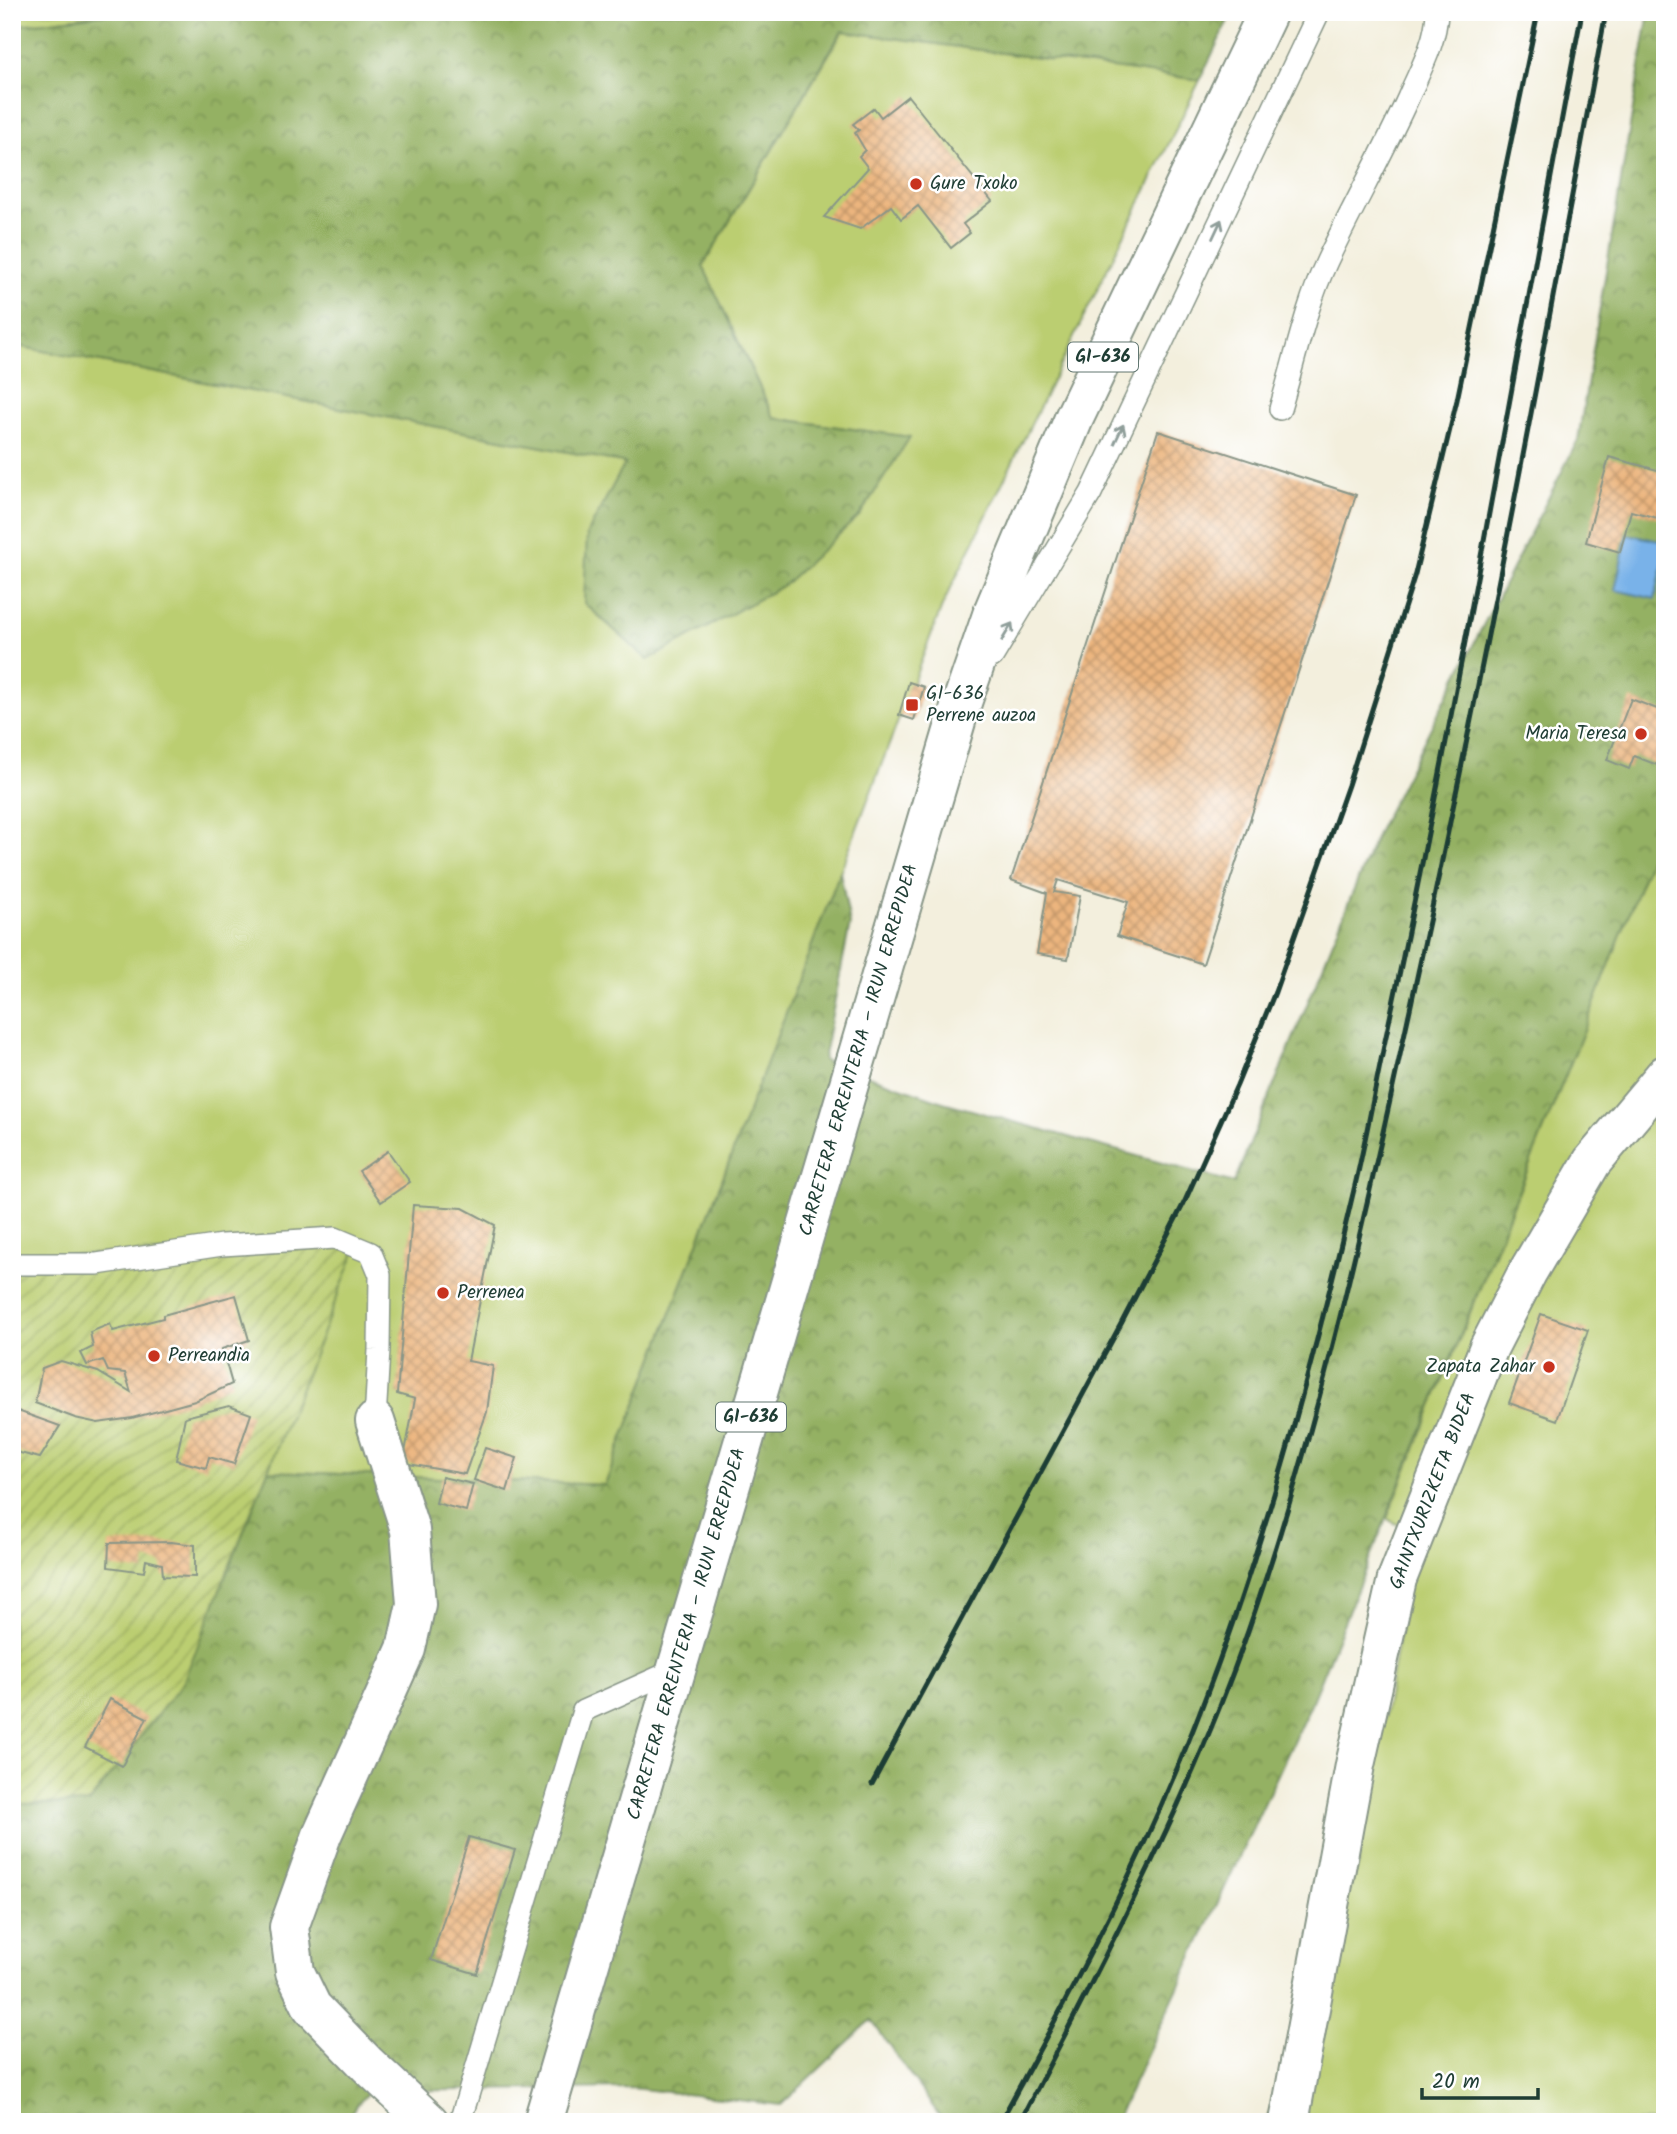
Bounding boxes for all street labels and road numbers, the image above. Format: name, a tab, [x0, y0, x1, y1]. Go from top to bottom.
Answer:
road number: GI-636	[1068, 342, 1138, 372]
street label: CARRETERA ERRENTERIA – IRUN ERREPIDEA	[791, 860, 927, 1240]
street label: GAINTXURIZKETA BIDEA	[1382, 1388, 1484, 1594]
road number: GI-636	[716, 1402, 786, 1432]
street label: CARRETERA ERRENTERIA – IRUN ERREPIDEA	[619, 1444, 755, 1824]

